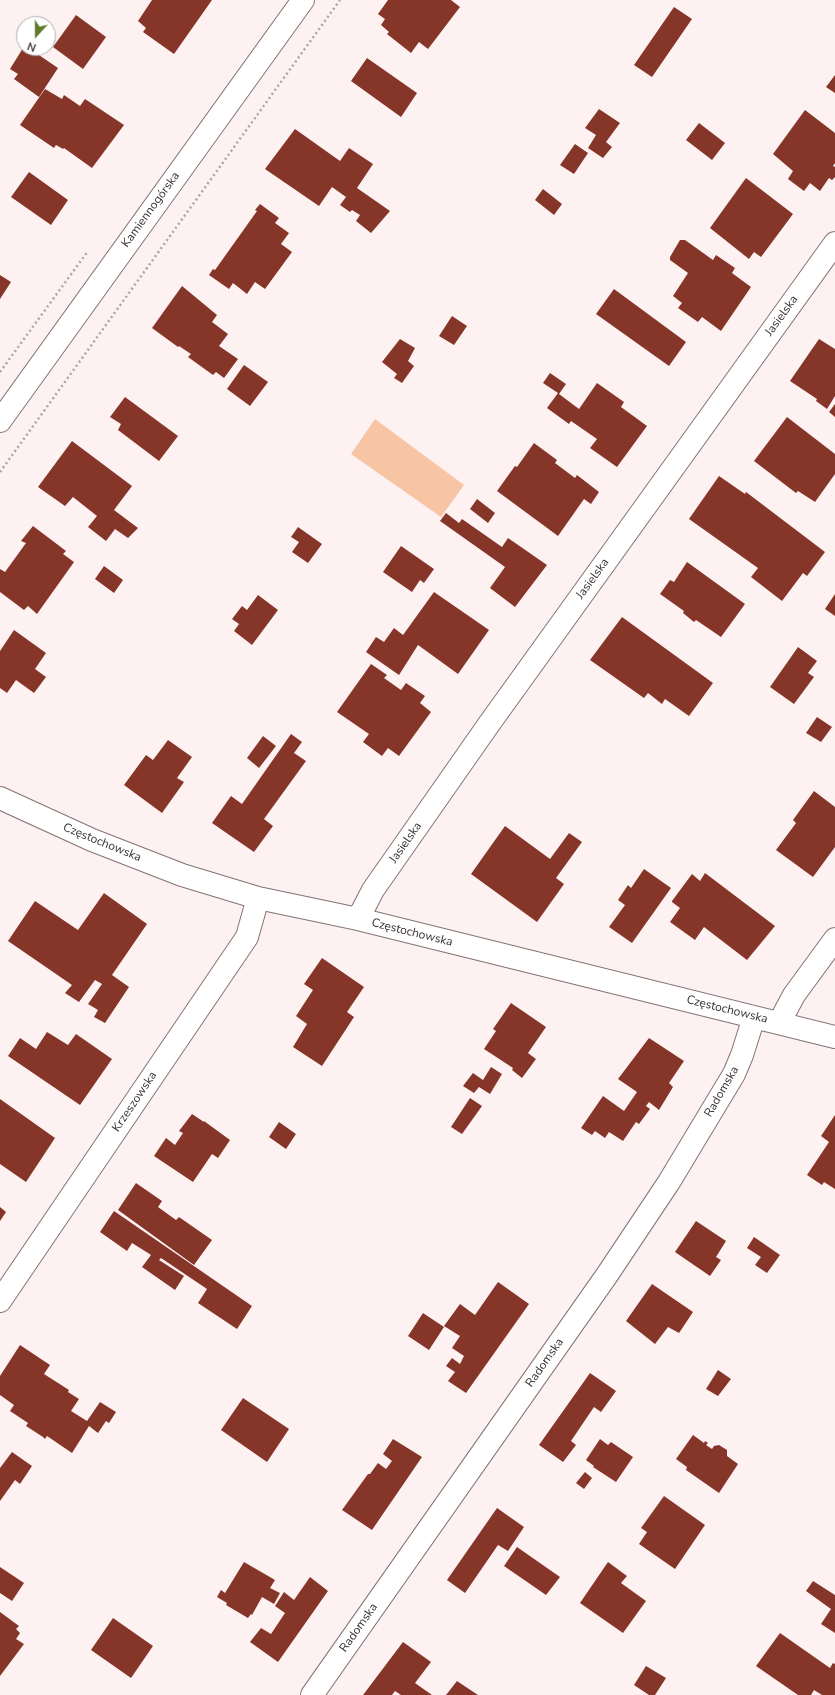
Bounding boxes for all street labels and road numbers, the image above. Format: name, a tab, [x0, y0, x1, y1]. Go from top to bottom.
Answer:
street label: Kamiennogórska	[119, 170, 183, 250]
street label: Jasielska	[762, 293, 802, 339]
street label: Jasielska	[573, 556, 613, 602]
street label: Jasielska	[387, 820, 425, 866]
street label: Częstochowska	[61, 821, 143, 865]
street label: Częstochowska	[370, 916, 454, 950]
street label: Częstochowska	[685, 993, 769, 1027]
street label: Radomska	[702, 1064, 742, 1120]
street label: Krzeszowska	[110, 1069, 160, 1135]
street label: Radomska	[523, 1336, 567, 1390]
street label: Radomska	[337, 1601, 381, 1655]

